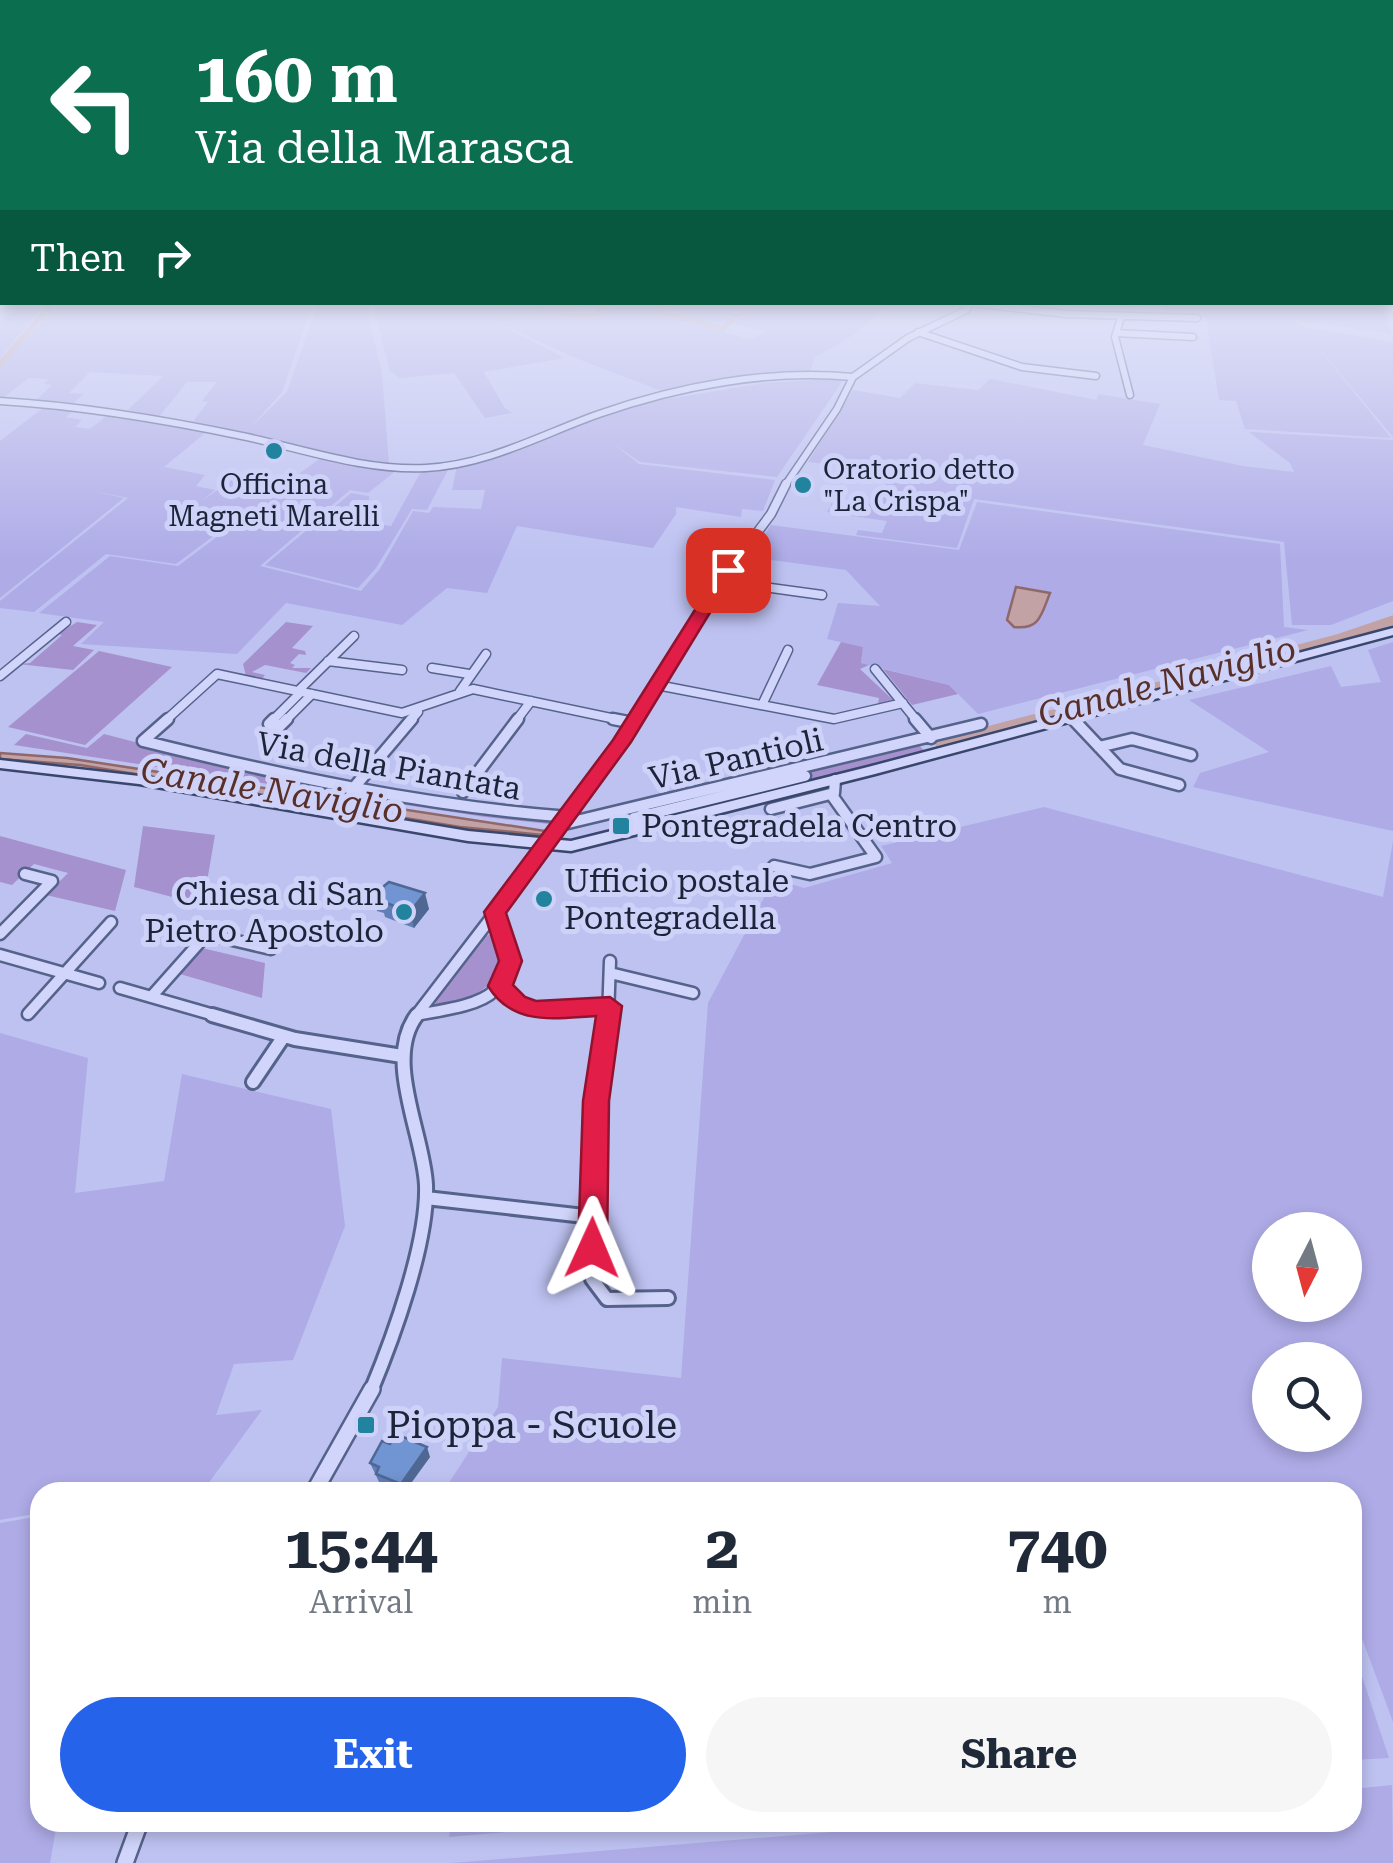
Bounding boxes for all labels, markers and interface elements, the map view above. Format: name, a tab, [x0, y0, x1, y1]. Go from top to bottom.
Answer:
text: 160 m	[195, 37, 398, 119]
icon: left	[30, 40, 160, 170]
text: Via della Marasca	[195, 121, 573, 174]
icon: right	[145, 230, 200, 285]
text: Then	[30, 236, 125, 280]
marker: Officina Magneti Marelli	[263, 440, 285, 462]
place label: Oratorio detto "La Crispa"	[823, 453, 1015, 518]
place label: Officina Magneti Marelli	[168, 468, 380, 533]
marker: Oratorio detto "La Crispa"	[792, 474, 814, 496]
pin	[686, 528, 771, 613]
icon: arrive	[701, 543, 756, 598]
water label: Canale Naviglio	[1034, 628, 1300, 736]
street label: Via Pantioli	[645, 721, 827, 797]
street label: Via della Piantata	[254, 724, 524, 808]
water label: Canale Naviglio	[138, 750, 406, 832]
place label: Pontegradela Centro	[641, 807, 957, 845]
marker: Pontegradela Centro	[610, 815, 632, 837]
place label: Ufficio postale Pontegradella	[564, 862, 789, 937]
place label: Chiesa di San Pietro Apostolo	[144, 875, 384, 950]
marker: Ufficio postale Pontegradella	[533, 888, 555, 910]
marker: Chiesa di San Pietro Apostolo	[393, 901, 415, 923]
position arrow	[540, 1196, 644, 1300]
north arrow	[1252, 1212, 1362, 1322]
map controls	[1252, 1212, 1362, 1452]
button: search	[1252, 1342, 1362, 1452]
place label: Pioppa - Scuole	[386, 1403, 677, 1447]
marker: Pioppa - Scuole	[355, 1414, 377, 1436]
text: 15:44	[284, 1512, 438, 1583]
text: 2	[705, 1512, 739, 1583]
text: 740	[1007, 1512, 1108, 1583]
text: Arrival	[309, 1583, 413, 1621]
text: min	[692, 1583, 752, 1621]
text: m	[1043, 1583, 1072, 1621]
button: Exit	[60, 1697, 686, 1812]
button: Share	[706, 1697, 1332, 1812]

